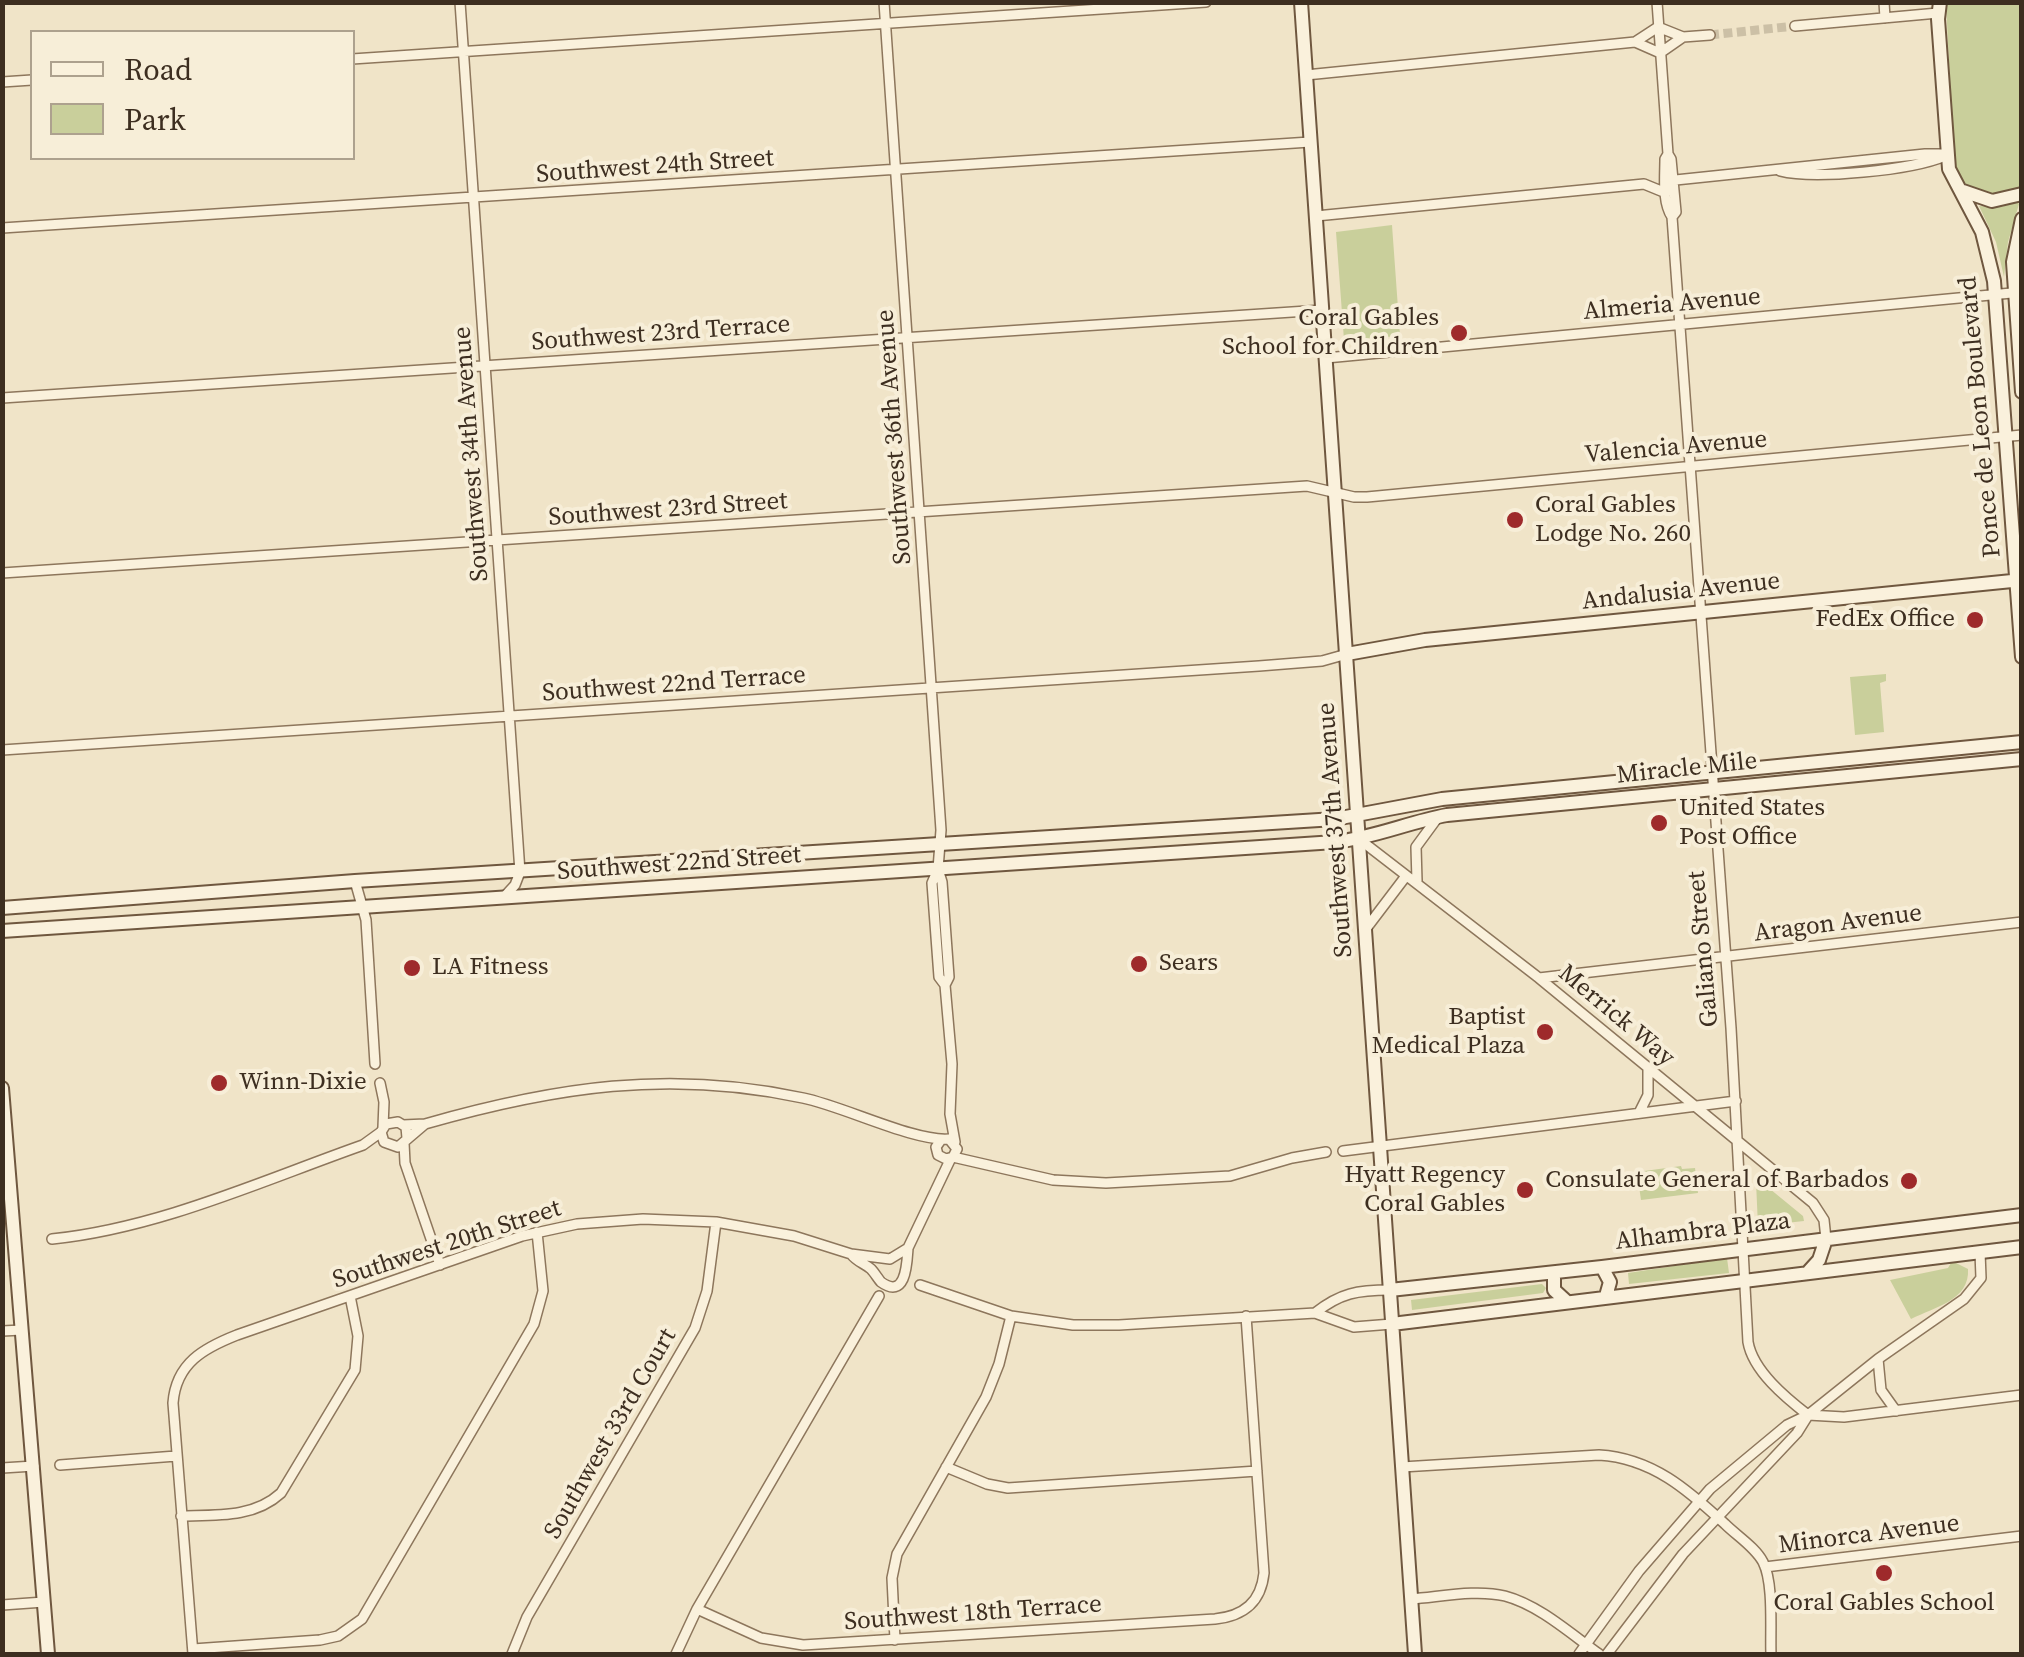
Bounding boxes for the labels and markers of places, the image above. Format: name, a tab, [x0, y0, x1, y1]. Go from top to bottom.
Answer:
place label: Coral Gables School for Children	[1222, 304, 1439, 363]
marker: Coral Gables School for Children	[1448, 322, 1470, 344]
place label: Coral Gables Lodge No. 260	[1535, 491, 1691, 550]
marker: Coral Gables Lodge No. 260	[1504, 509, 1526, 531]
place label: FedEx Office	[1815, 605, 1955, 635]
marker: FedEx Office	[1964, 609, 1986, 631]
place label: United States Post Office	[1679, 794, 1825, 853]
marker: United States Post Office	[1648, 812, 1670, 834]
place label: Sears	[1159, 949, 1218, 979]
place label: LA Fitness	[432, 953, 549, 983]
marker: Sears	[1128, 953, 1150, 975]
marker: LA Fitness	[401, 957, 423, 979]
place label: Baptist Medical Plaza	[1372, 1003, 1525, 1062]
marker: Baptist Medical Plaza	[1534, 1021, 1556, 1043]
place label: Winn-Dixie	[239, 1068, 367, 1098]
marker: Winn-Dixie	[208, 1072, 230, 1094]
place label: Hyatt Regency Coral Gables	[1344, 1161, 1505, 1220]
place label: Consulate General of Barbados	[1545, 1166, 1889, 1196]
marker: Consulate General of Barbados	[1898, 1170, 1920, 1192]
marker: Hyatt Regency Coral Gables	[1514, 1179, 1536, 1201]
marker: Coral Gables School	[1873, 1562, 1895, 1584]
place label: Coral Gables School	[1773, 1589, 1995, 1619]

